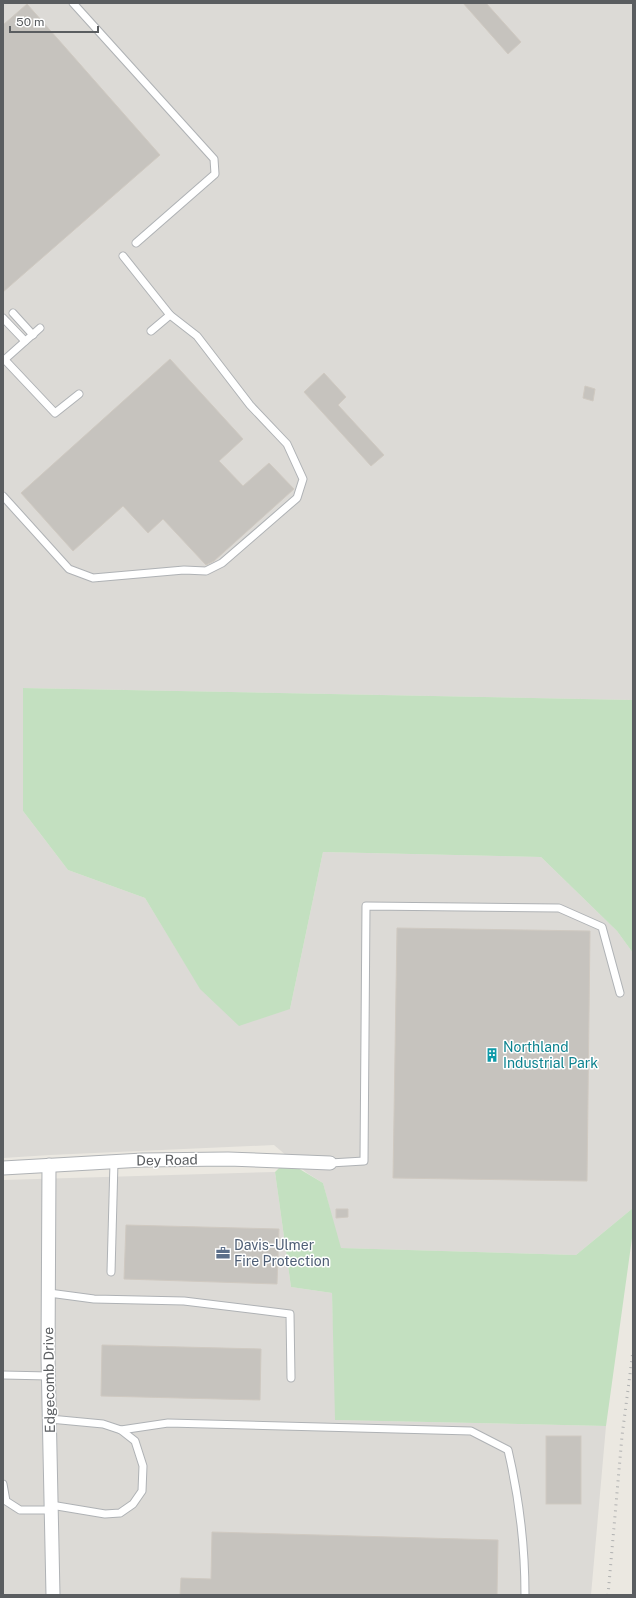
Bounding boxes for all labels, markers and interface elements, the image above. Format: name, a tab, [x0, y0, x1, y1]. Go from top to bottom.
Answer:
scale bar	[10, 8, 98, 34]
text: 50 m	[16, 15, 44, 29]
place label: Northland Industrial Park	[503, 1039, 598, 1071]
building icon: Northland Industrial Park	[484, 1047, 500, 1063]
street label: Dey Road	[136, 1151, 198, 1169]
place label: Davis-Ulmer Fire Protection	[234, 1237, 330, 1269]
office icon: Davis-Ulmer Fire Protection	[215, 1245, 231, 1261]
street label: Edgecomb Drive	[40, 1327, 58, 1433]

